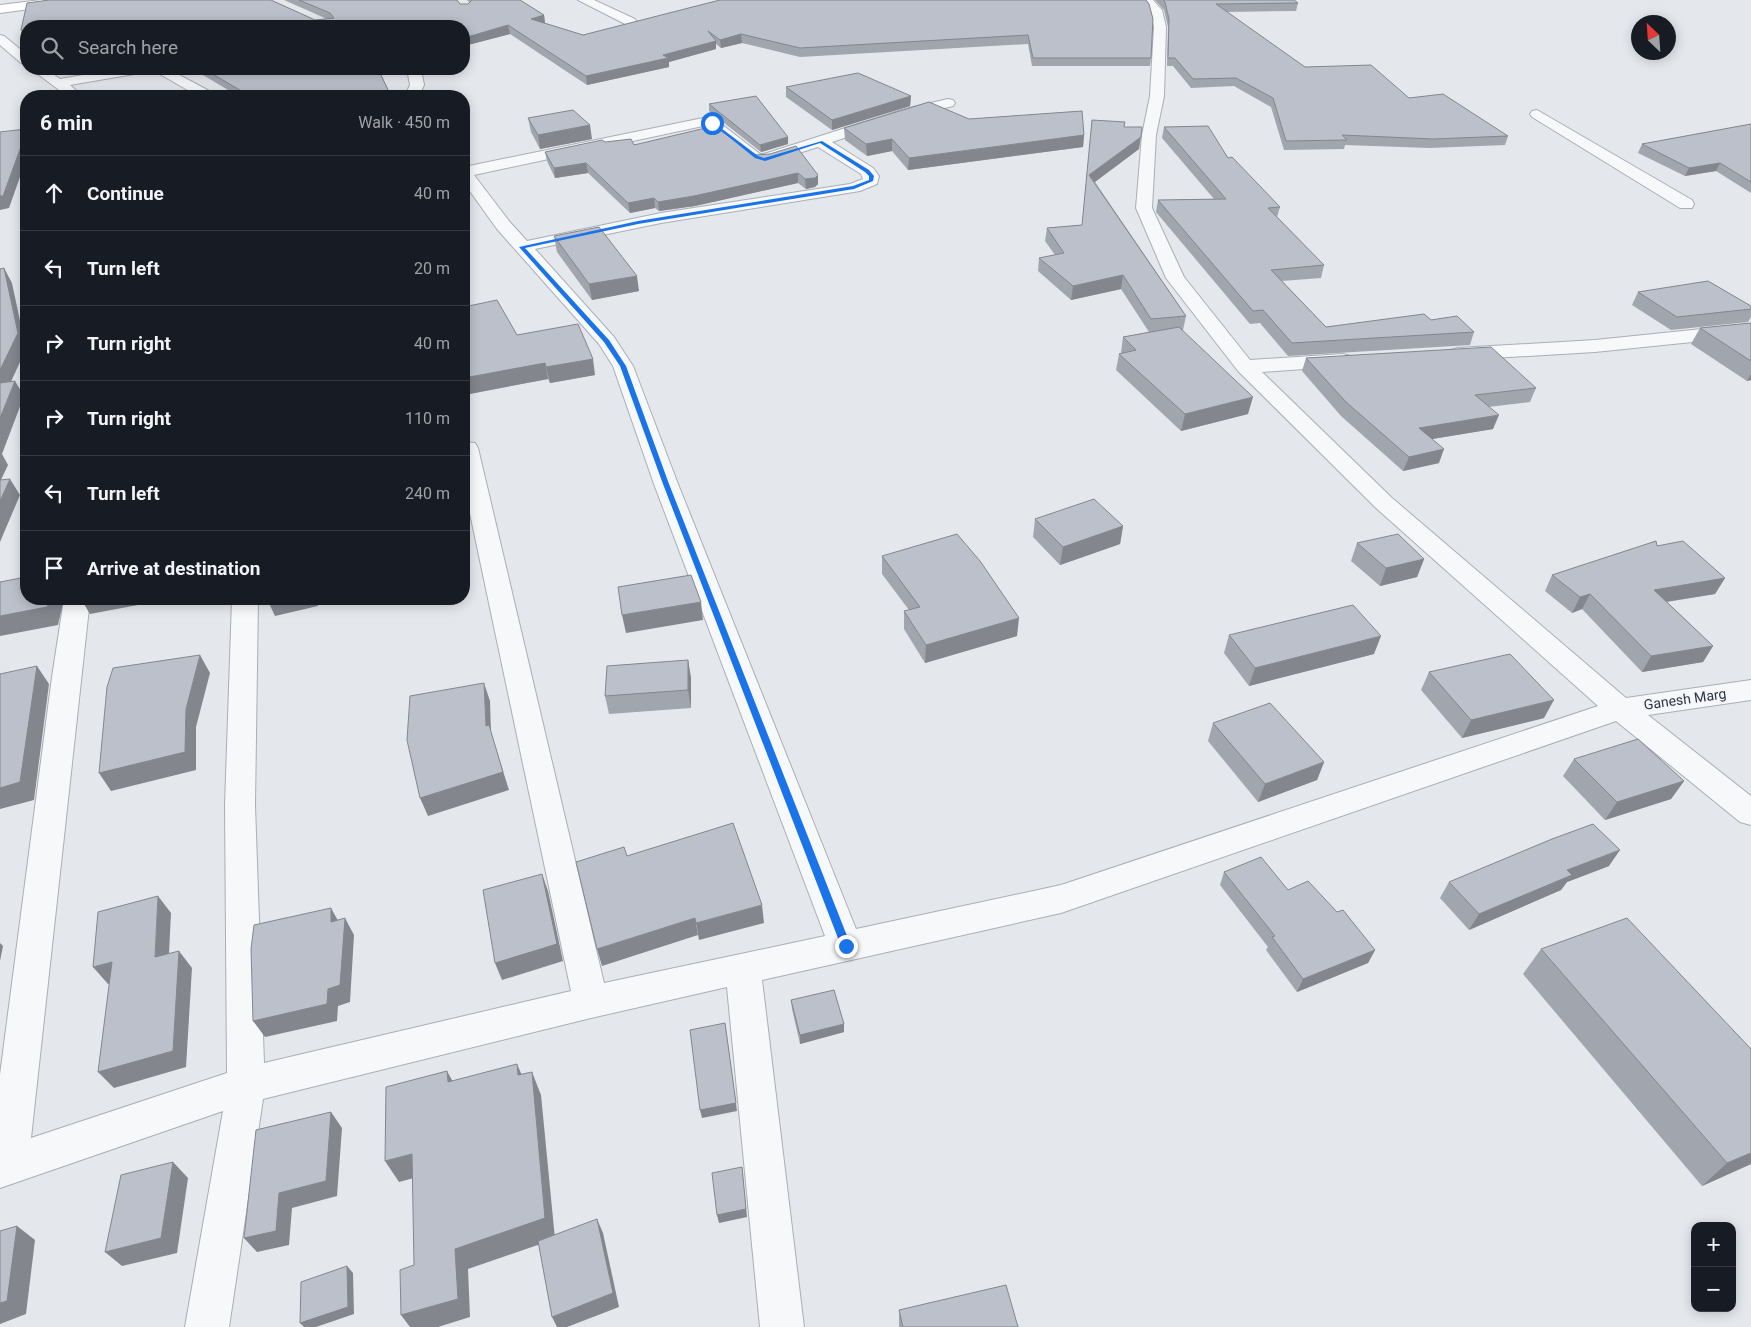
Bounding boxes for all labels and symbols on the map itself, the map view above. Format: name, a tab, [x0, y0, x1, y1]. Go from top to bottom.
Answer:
north arrow	[1631, 15, 1676, 60]
route start	[701, 112, 724, 135]
street label: Ganesh Marg	[1643, 685, 1727, 713]
route end	[835, 935, 858, 958]

